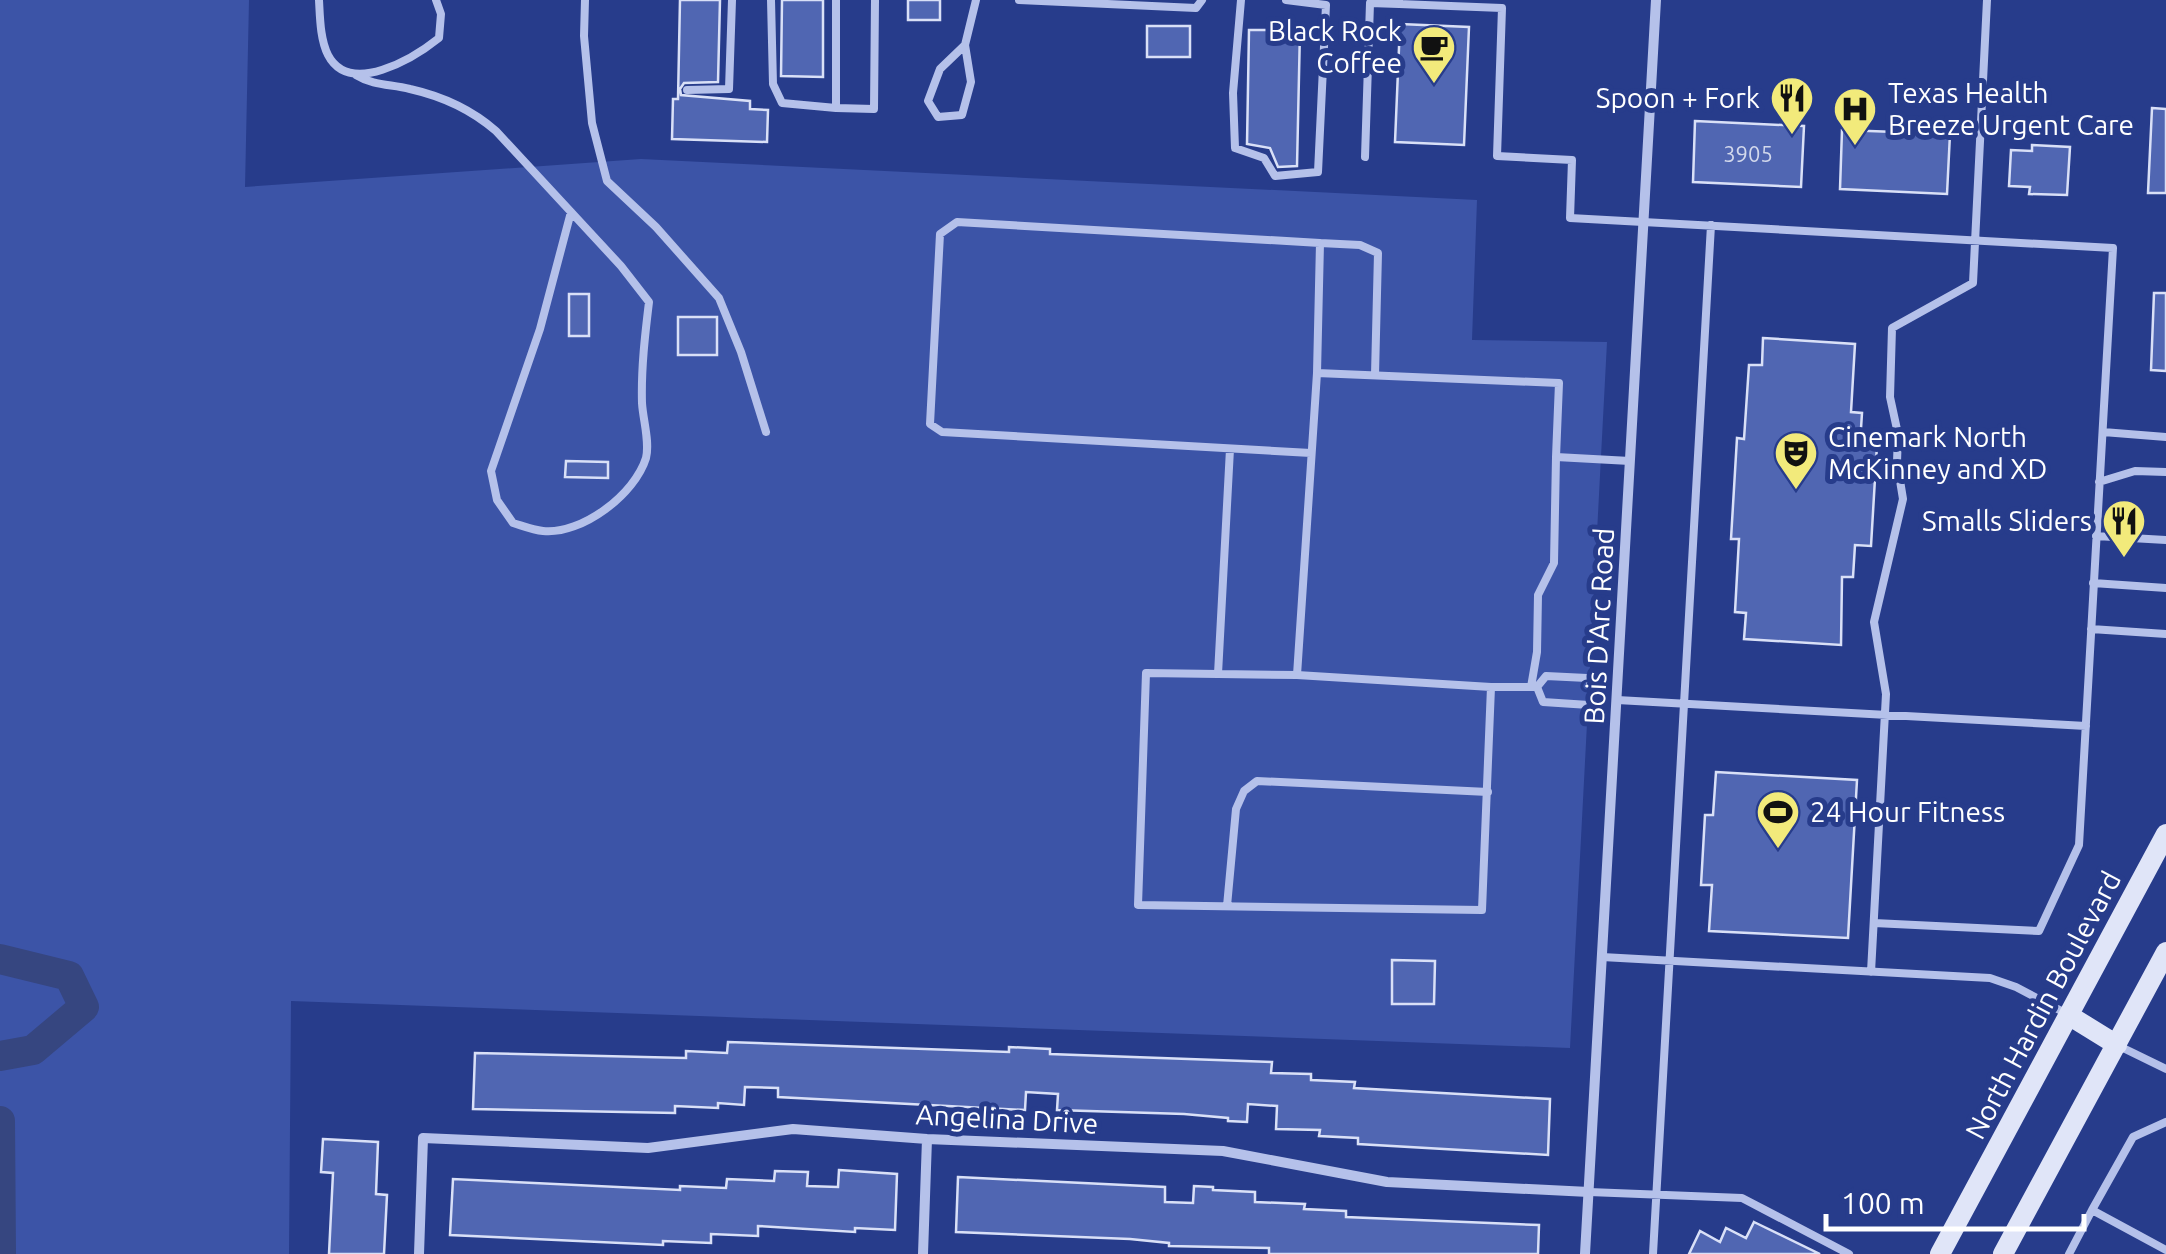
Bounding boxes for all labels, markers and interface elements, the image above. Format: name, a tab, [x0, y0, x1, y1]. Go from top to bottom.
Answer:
place label: Black Rock Coffee	[1268, 15, 1402, 78]
cafe icon: Black Rock Coffee	[1411, 24, 1457, 85]
restaurant icon: Spoon + Fork	[1769, 75, 1815, 136]
place label: Texas Health Breeze Urgent Care	[1888, 77, 2134, 140]
place label: Spoon + Fork	[1596, 82, 1760, 113]
hospital icon: Texas Health Breeze Urgent Care	[1832, 86, 1878, 147]
house number: 3905	[1723, 141, 1773, 166]
place label: Cinemark North McKinney and XD	[1828, 421, 2047, 484]
theatre icon: Cinemark North McKinney and XD	[1773, 430, 1819, 491]
restaurant icon: Smalls Sliders	[2101, 498, 2147, 559]
place label: Smalls Sliders	[1922, 505, 2092, 536]
street label: Bois D'Arc Road	[1578, 527, 1619, 725]
sports icon: 24 Hour Fitness	[1755, 789, 1801, 850]
place label: 24 Hour Fitness	[1810, 796, 2005, 827]
street label: North Hardin Boulevard	[1959, 866, 2126, 1144]
street label: Angelina Drive	[915, 1098, 1099, 1139]
scale bar	[1826, 1169, 2084, 1231]
text: 100 m	[1841, 1186, 1925, 1220]

